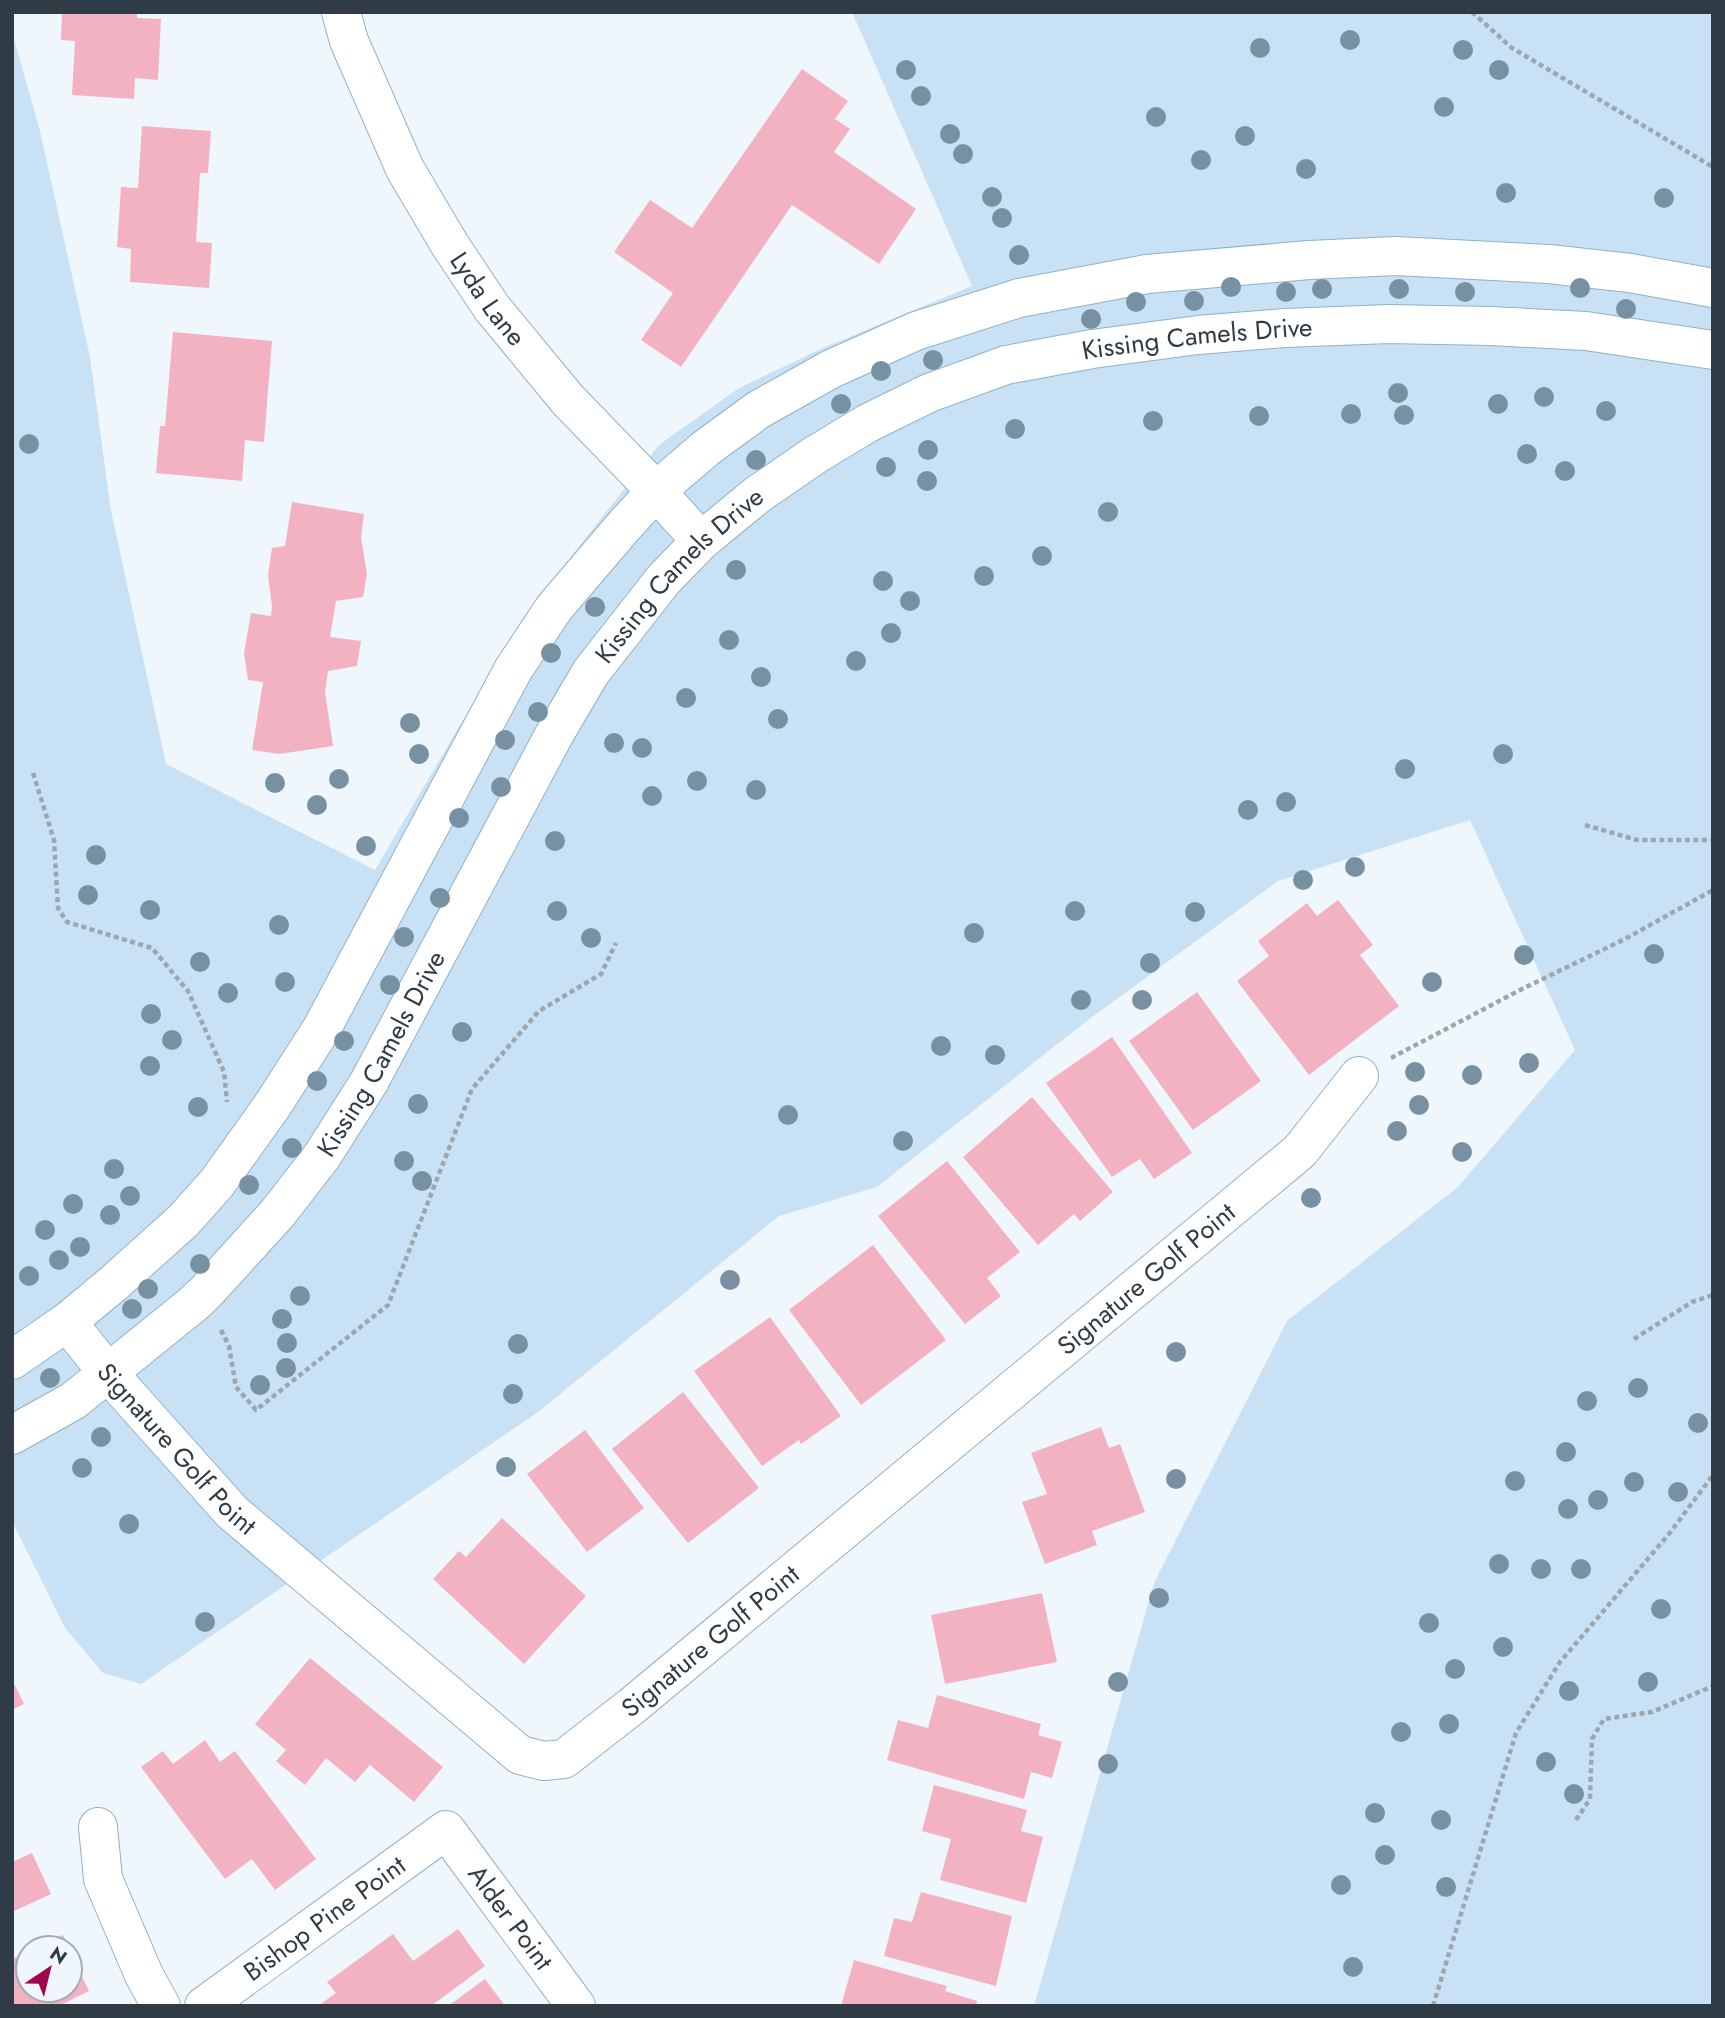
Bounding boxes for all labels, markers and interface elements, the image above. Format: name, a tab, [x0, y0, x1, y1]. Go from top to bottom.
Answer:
street label: Lyda Lane	[441, 244, 535, 354]
street label: Kissing Camels Drive	[1079, 308, 1313, 370]
street label: Kissing Camels Drive	[586, 478, 772, 672]
street label: Kissing Camels Drive	[307, 944, 455, 1164]
street label: Signature Golf Point	[1049, 1193, 1244, 1364]
street label: Signature Golf Point	[88, 1355, 266, 1544]
street label: Signature Golf Point	[613, 1555, 808, 1727]
street label: Bishop Pine Point	[235, 1846, 414, 1990]
street label: Alder Point	[459, 1857, 563, 1979]
north arrow	[14, 1934, 84, 2004]
text: N	[45, 1940, 72, 1971]

